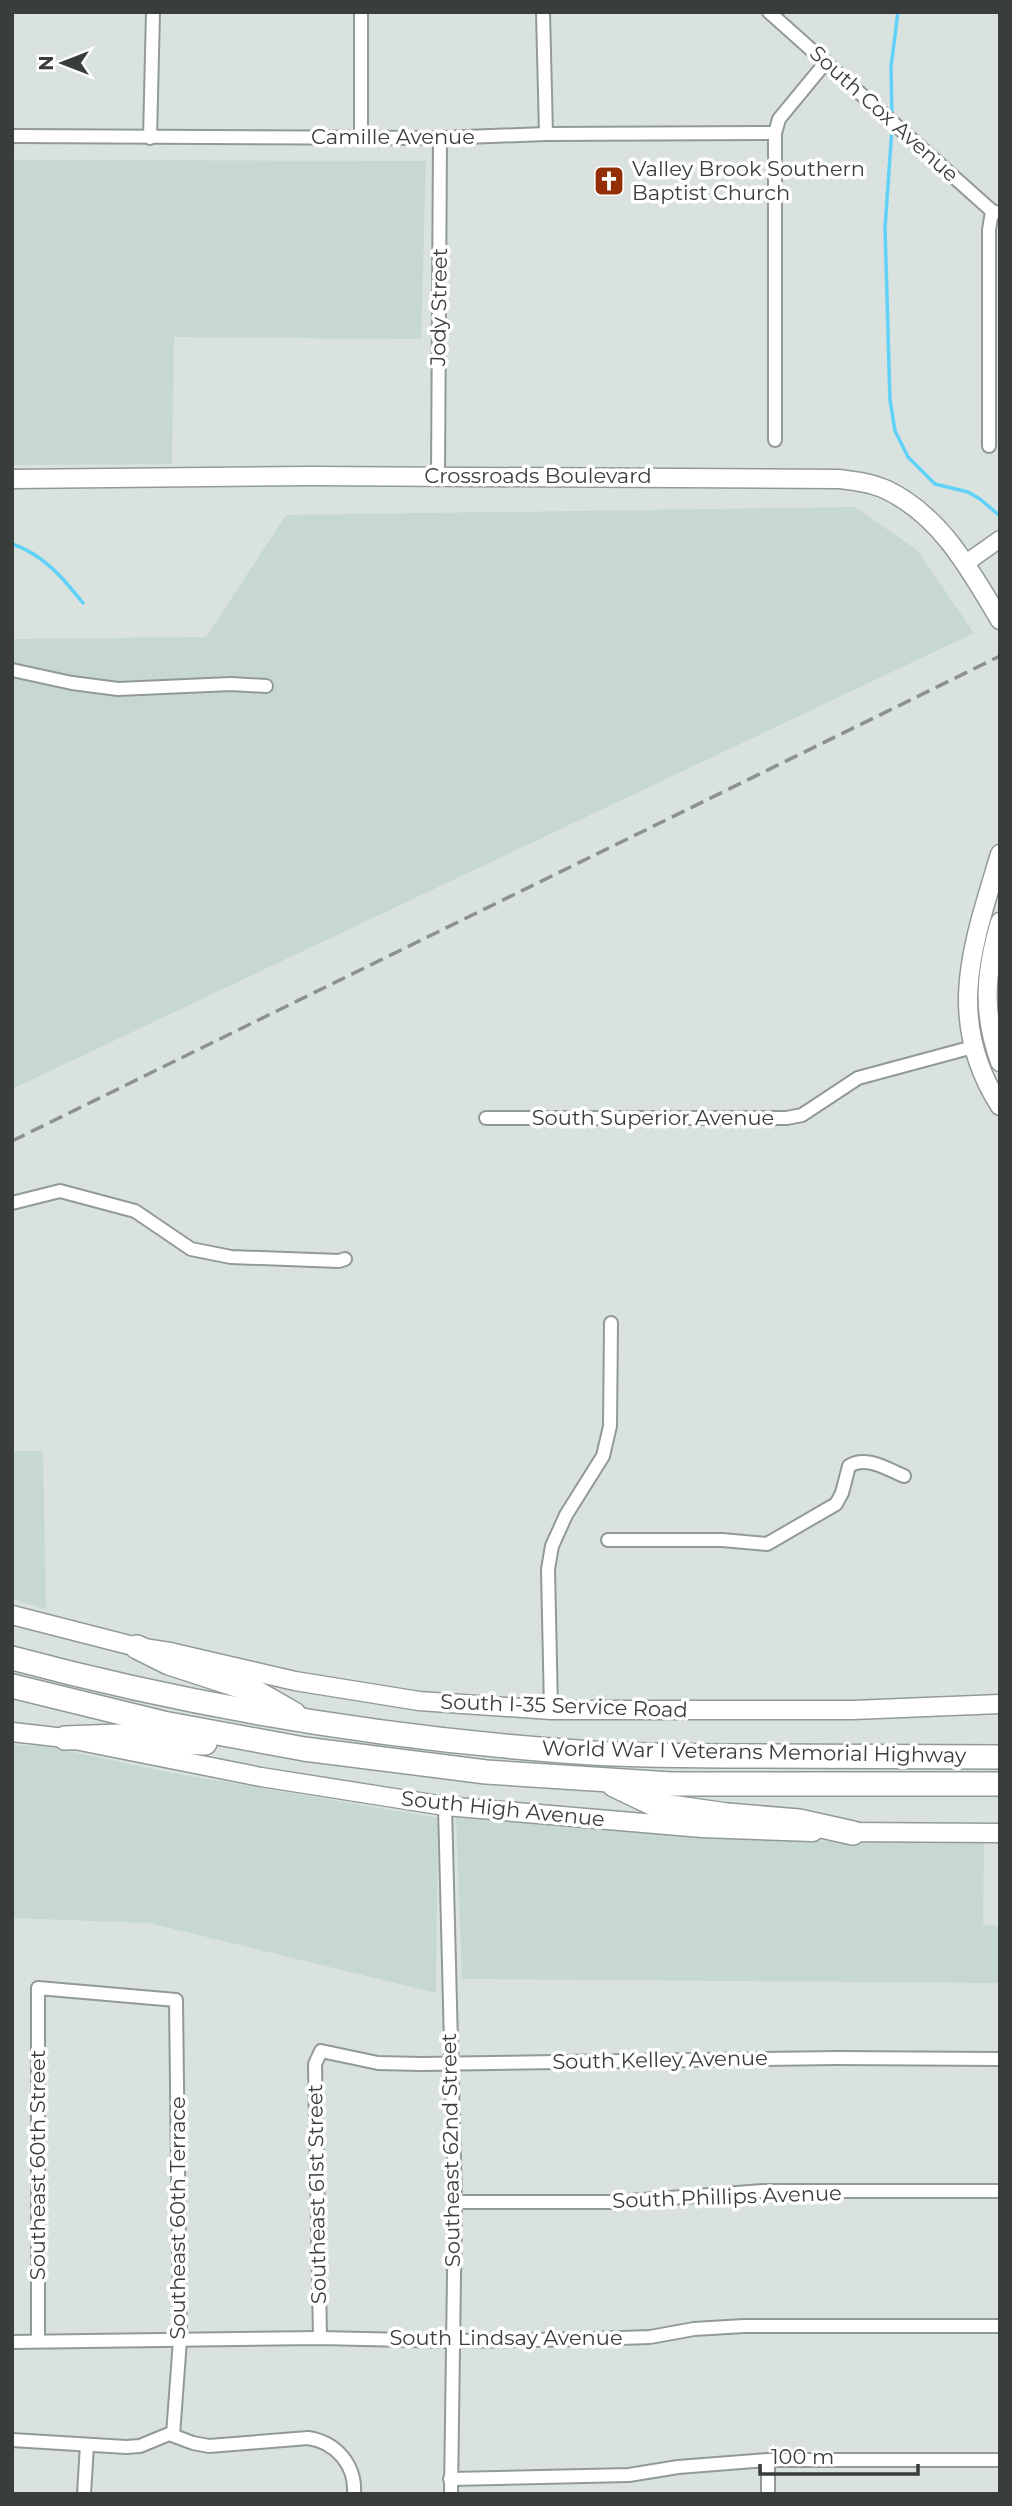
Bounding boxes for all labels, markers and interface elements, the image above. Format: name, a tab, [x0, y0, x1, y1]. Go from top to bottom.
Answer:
north arrow	[28, 28, 98, 98]
street label: South Cox Avenue	[805, 40, 964, 187]
text: N	[35, 55, 58, 71]
street label: Camille Avenue	[311, 124, 475, 149]
place label: Valley Brook Southern Baptist Church	[632, 156, 865, 205]
church icon: Valley Brook Southern Baptist Church	[592, 164, 626, 198]
street label: Jody Street	[425, 248, 452, 367]
street label: Crossroads Boulevard	[424, 463, 652, 488]
street label: South Superior Avenue	[532, 1105, 774, 1130]
street label: South I-35 Service Road	[440, 1689, 688, 1722]
street label: World War I Veterans Memorial Highway	[542, 1735, 967, 1768]
street label: South High Avenue	[400, 1785, 606, 1832]
street label: Southeast 62nd Street	[436, 2033, 465, 2267]
street label: South Kelley Avenue	[552, 2045, 768, 2074]
street label: Southeast 60th Street	[25, 2050, 50, 2280]
street label: Southeast 61st Street	[302, 2084, 331, 2304]
street label: Southeast 60th Terrace	[165, 2096, 190, 2340]
street label: South Phillips Avenue	[612, 2180, 842, 2213]
street label: South Lindsay Avenue	[389, 2325, 623, 2350]
scale bar	[760, 2432, 918, 2476]
text: 100 m	[771, 2444, 834, 2469]

